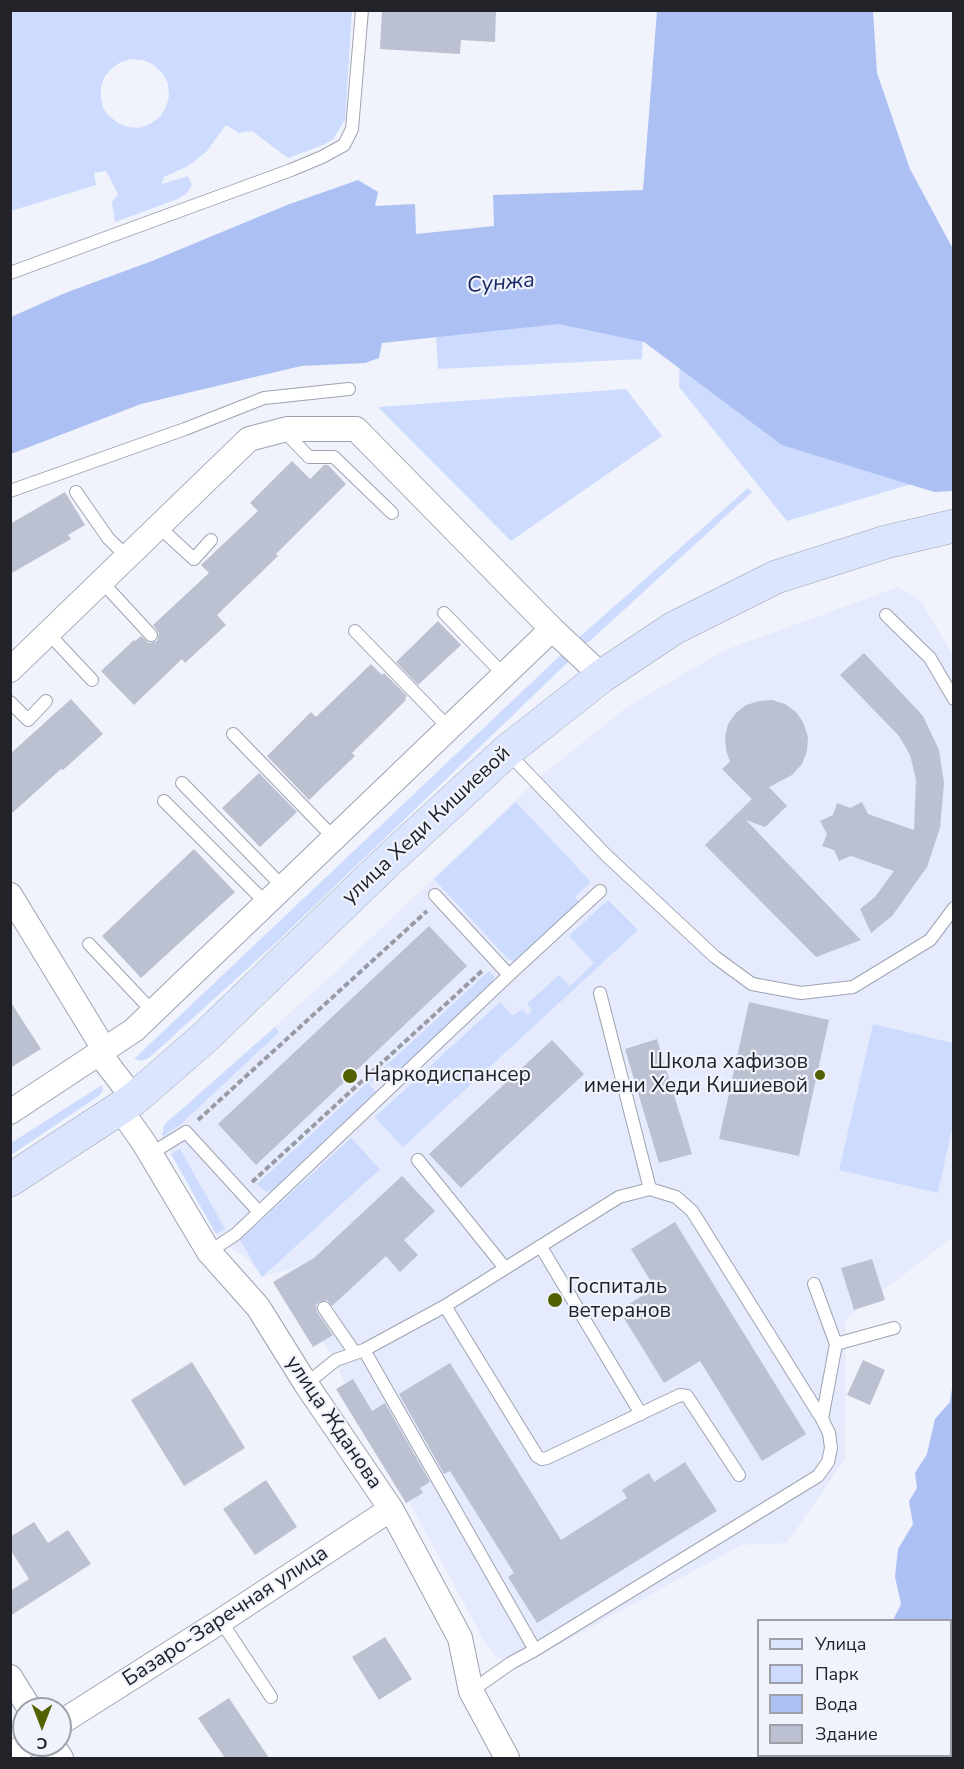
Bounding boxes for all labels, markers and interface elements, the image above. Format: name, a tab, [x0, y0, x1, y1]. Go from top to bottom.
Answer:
water label: Сунжа	[466, 268, 536, 300]
street label: улица Хеди Кишиевой	[338, 742, 516, 910]
place label: Школа хафизов имени Хеди Кишиевой	[584, 1050, 808, 1100]
place label: Наркодиспансер	[364, 1063, 531, 1089]
marker: Наркодиспансер	[341, 1067, 359, 1085]
marker: Школа хафизов имени Хеди Кишиевой	[813, 1068, 827, 1082]
place label: Госпиталь ветеранов	[568, 1275, 671, 1325]
marker: Госпиталь ветеранов	[546, 1291, 564, 1309]
street label: улица Жданова	[279, 1352, 387, 1494]
street label: Базаро-Заречная улица	[119, 1541, 333, 1693]
legend	[757, 1619, 952, 1757]
text: Улица	[815, 1632, 866, 1656]
text: Парк	[815, 1662, 858, 1686]
text: Вода	[815, 1692, 858, 1716]
north arrow	[12, 1697, 72, 1757]
text: Здание	[815, 1722, 878, 1746]
text: С	[37, 1732, 47, 1754]

